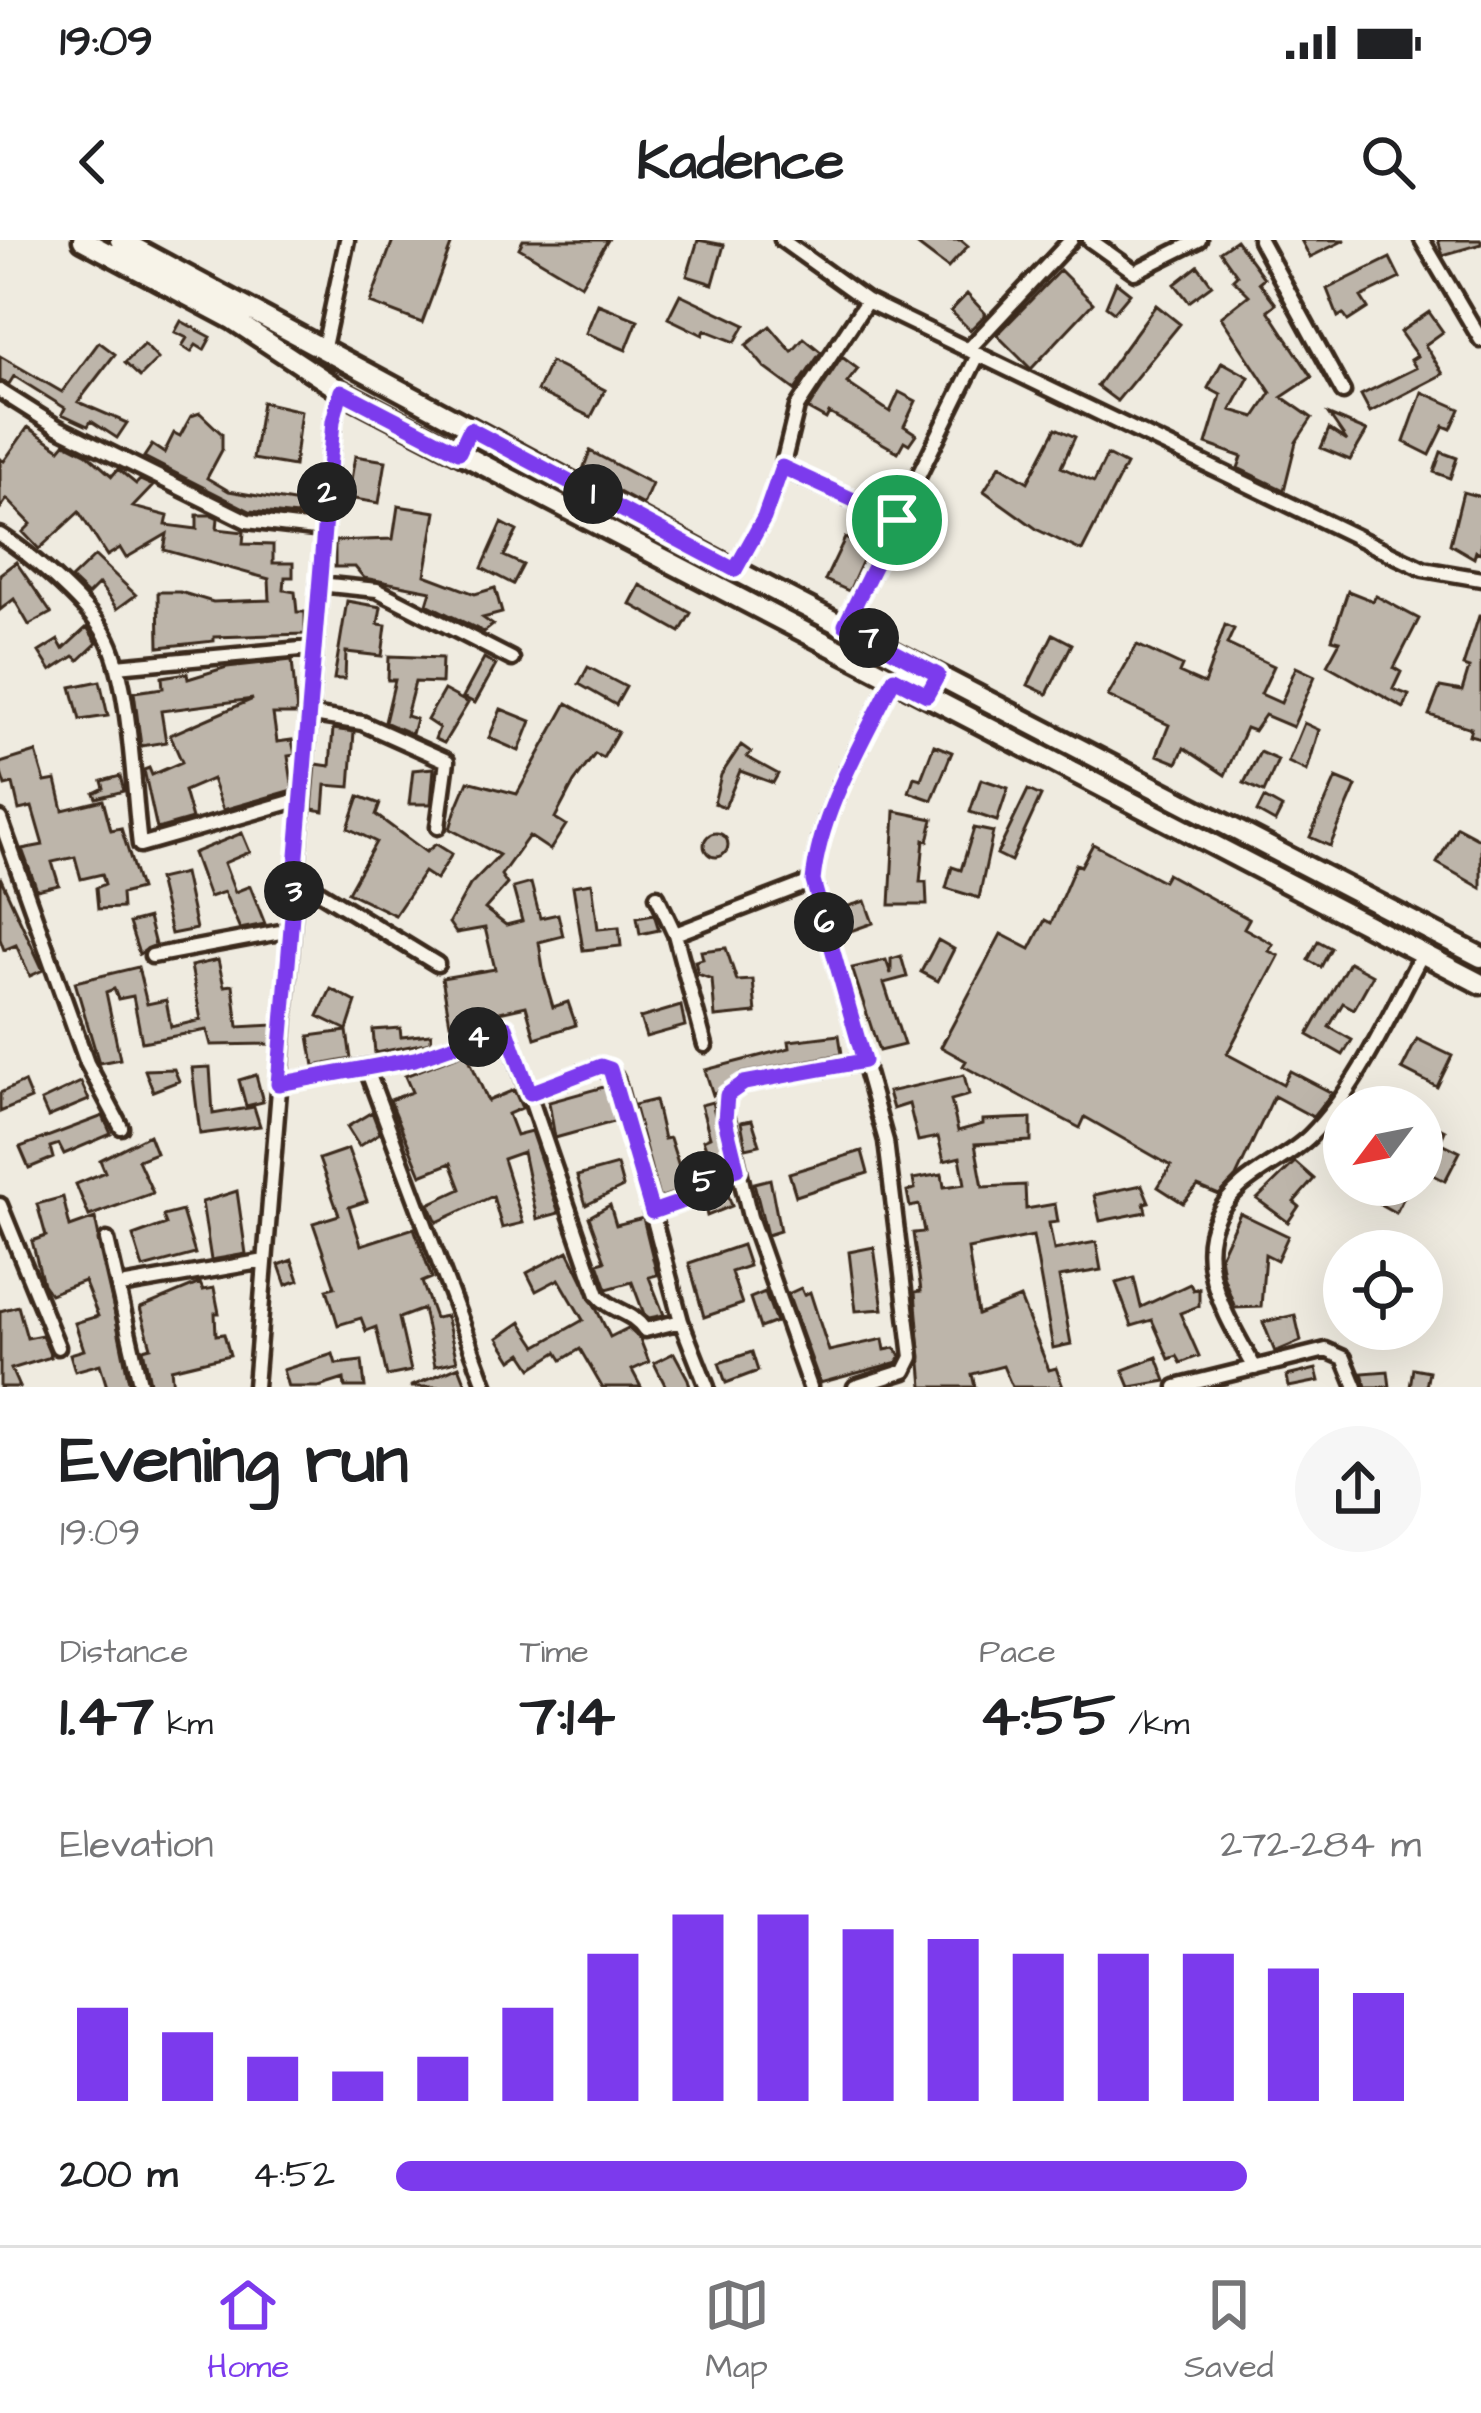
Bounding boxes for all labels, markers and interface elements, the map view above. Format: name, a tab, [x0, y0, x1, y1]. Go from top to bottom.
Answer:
text: 19:09	[60, 11, 153, 73]
text: Kadence	[637, 125, 844, 200]
icon: back	[60, 129, 126, 195]
icon: search	[1355, 129, 1421, 195]
pin: 2	[297, 462, 357, 522]
pin: 1	[563, 464, 623, 524]
text: 2	[318, 469, 336, 515]
pin	[846, 469, 948, 571]
text: 1	[591, 471, 595, 517]
icon: arrive	[864, 487, 930, 553]
pin: 7	[839, 608, 899, 668]
text: 7	[859, 615, 879, 661]
pin: 3	[264, 861, 324, 921]
text: 3	[286, 868, 302, 914]
pin: 6	[794, 892, 854, 952]
text: 6	[814, 899, 834, 945]
pin: 4	[448, 1007, 508, 1067]
text: 4	[467, 1014, 489, 1060]
north arrow	[1323, 1086, 1443, 1206]
map controls	[1323, 1086, 1443, 1350]
pin: 5	[674, 1151, 734, 1211]
text: 5	[692, 1158, 716, 1204]
button: locate	[1323, 1230, 1443, 1350]
text: Evening run	[60, 1416, 408, 1508]
button: share	[1295, 1426, 1421, 1552]
text: 19:09	[60, 1507, 141, 1561]
text: Distance	[60, 1629, 188, 1675]
text: Time	[520, 1629, 589, 1675]
text: Pace	[979, 1629, 1056, 1675]
text: 1.47	[60, 1675, 154, 1758]
text: 7:14	[520, 1675, 615, 1758]
text: 4:55	[979, 1675, 1115, 1758]
text: km	[154, 1701, 213, 1747]
text: /km	[1115, 1701, 1189, 1747]
text: Elevation	[60, 1819, 214, 1873]
text: 272–284 m	[1220, 1819, 1421, 1873]
text: 200 m	[60, 2149, 178, 2203]
text: 4:52	[252, 2149, 335, 2203]
tab: Home	[207, 2272, 289, 2390]
tab: Map	[704, 2272, 770, 2390]
tab: Saved	[1184, 2272, 1274, 2390]

